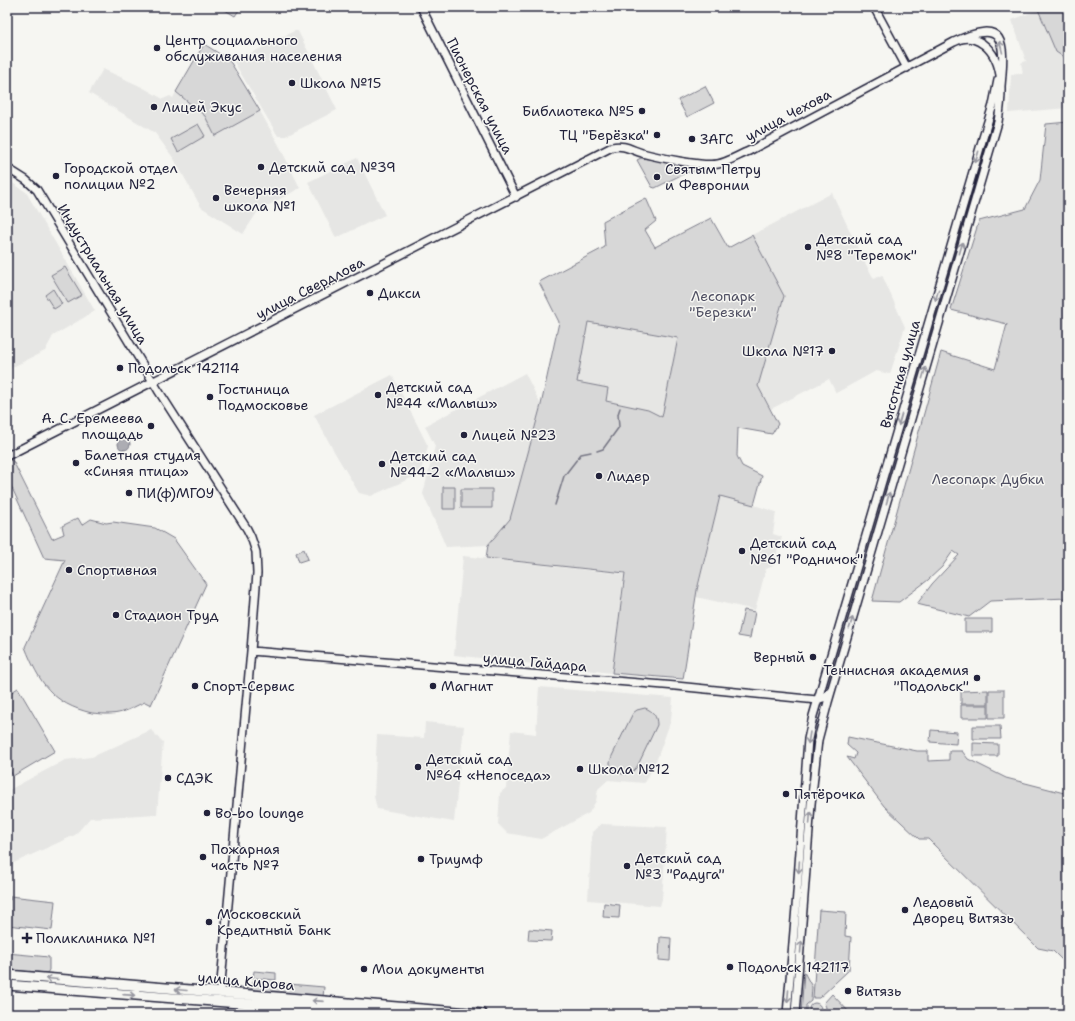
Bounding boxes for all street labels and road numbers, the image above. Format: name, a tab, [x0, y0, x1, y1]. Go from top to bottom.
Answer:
street label: Пионерская улица	[443, 35, 517, 157]
street label: улица Чехова	[742, 85, 834, 145]
street label: Индустриальная улица	[54, 201, 152, 348]
street label: улица Свердлова	[253, 253, 368, 323]
street label: Высотная улица	[876, 317, 924, 430]
street label: улица Гайдара	[482, 648, 588, 676]
street label: улица Кирова	[197, 968, 295, 994]

